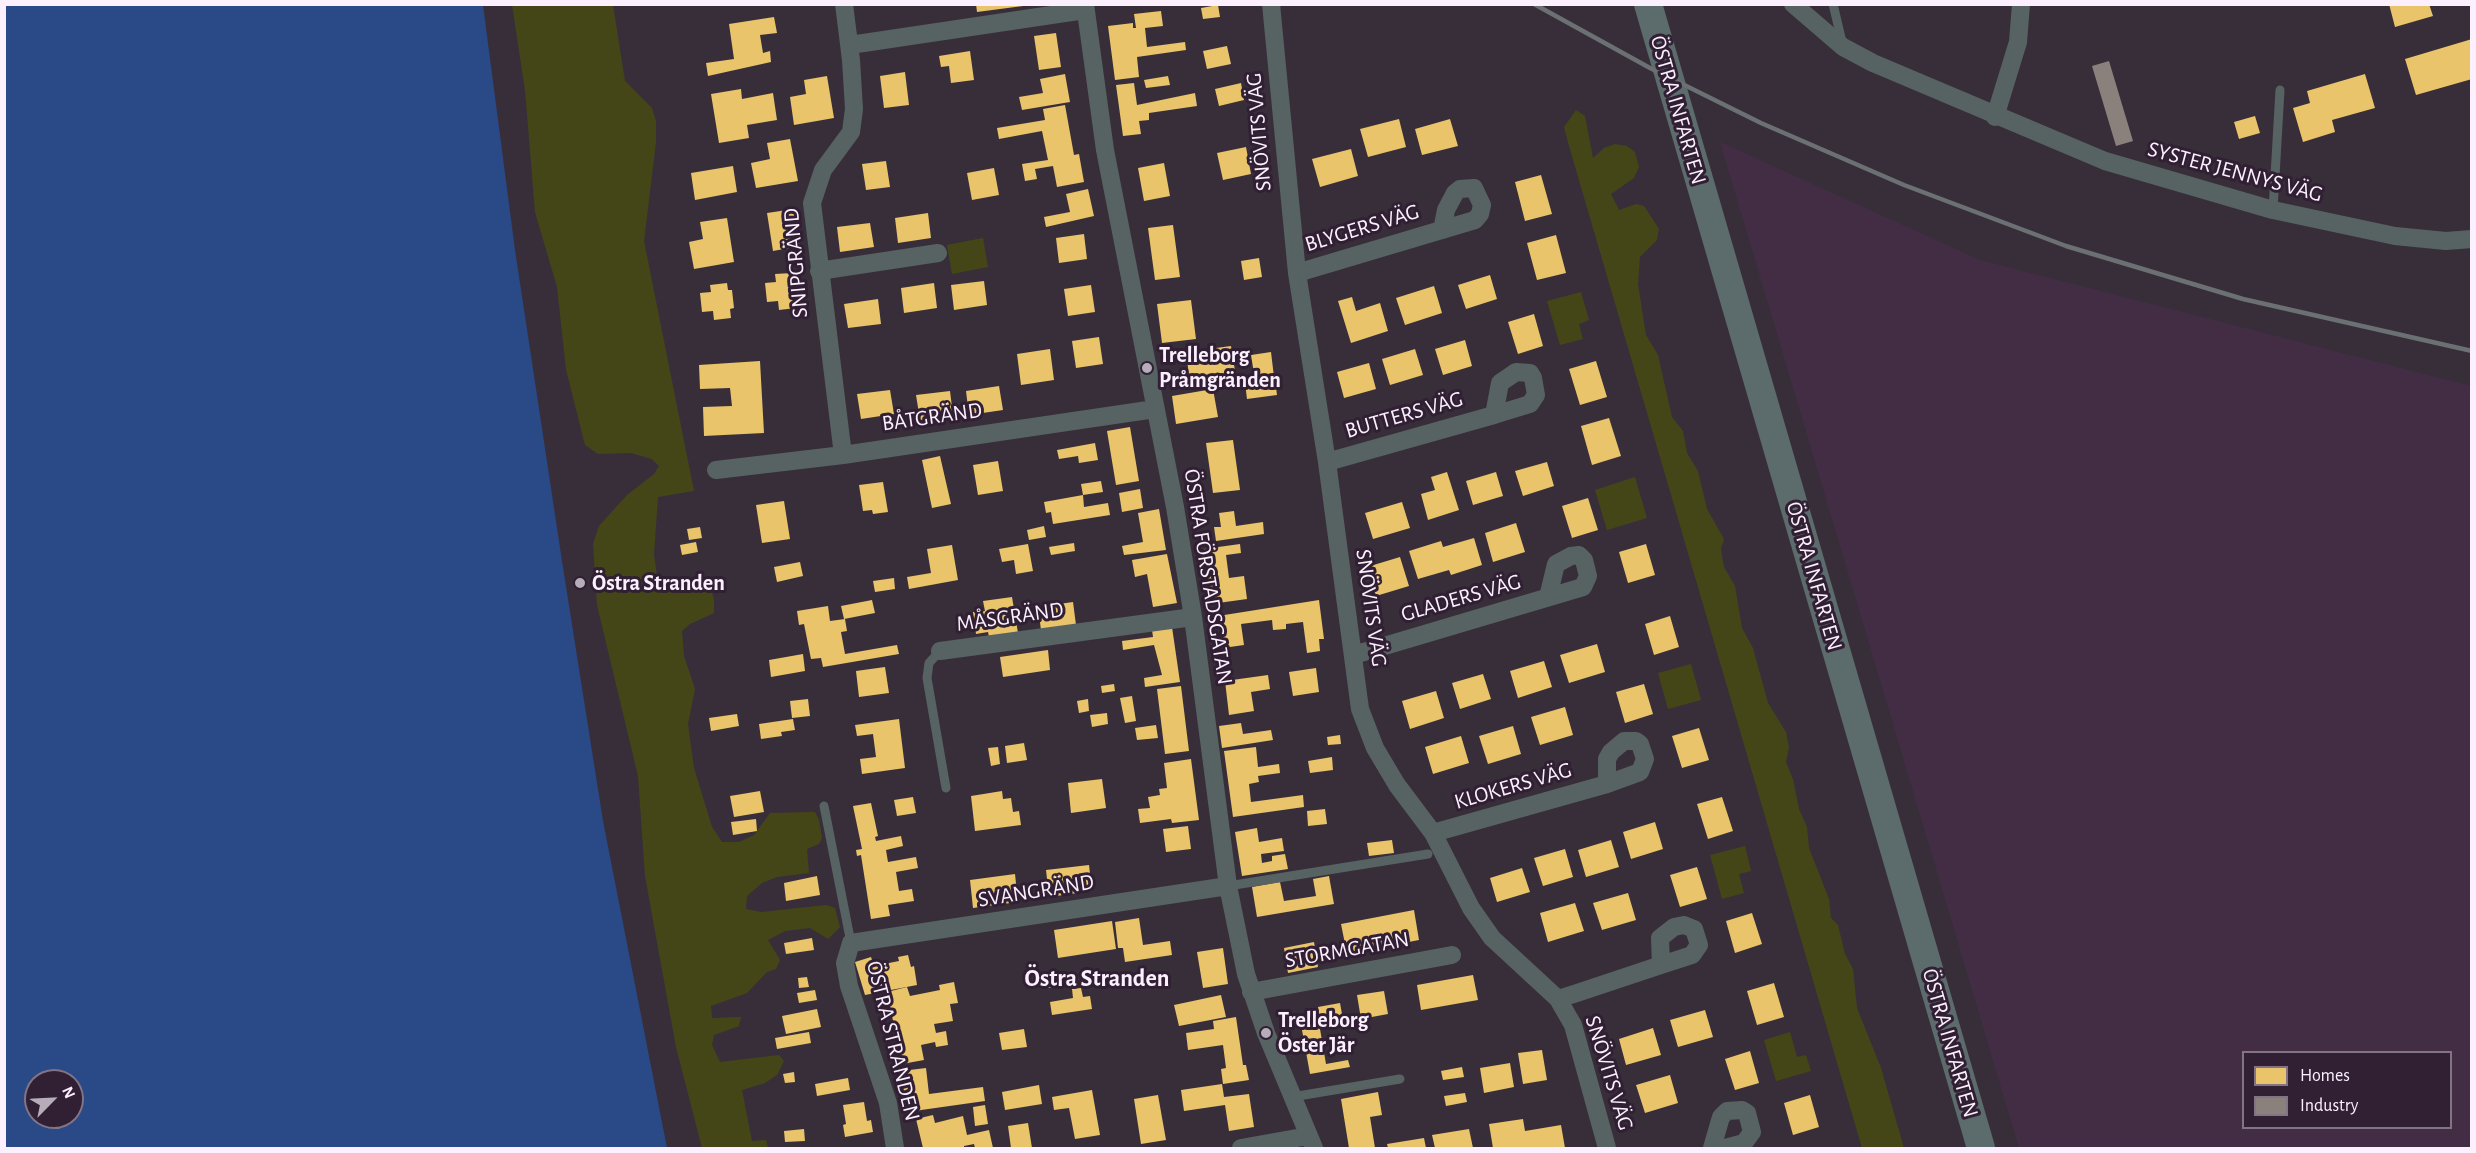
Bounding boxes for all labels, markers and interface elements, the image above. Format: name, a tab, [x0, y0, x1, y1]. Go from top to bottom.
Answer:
street label: ÖSTRA INFARTEN	[1644, 32, 1712, 188]
street label: SNÖVITS VÄG	[1241, 72, 1277, 192]
street label: SYSTER JENNYS VÄG	[2145, 136, 2325, 208]
street label: BLYGERS VÄG	[1302, 198, 1422, 258]
street label: SNIPGRÄND	[778, 207, 814, 319]
place label: Trelleborg Pråmgränden	[1159, 342, 1281, 394]
marker: Trelleborg Pråmgränden	[1140, 361, 1154, 375]
street label: BUTTERS VÄG	[1342, 386, 1466, 444]
street label: BÅTGRÄND	[880, 397, 984, 437]
street label: ÖSTRA FÖRSTADSGATAN	[1178, 467, 1238, 687]
street label: ÖSTRA INFARTEN	[1780, 498, 1848, 654]
street label: SNÖVITS VÄG	[1350, 547, 1392, 669]
street label: GLADERS VÄG	[1398, 568, 1524, 628]
place label: Östra Stranden	[592, 570, 725, 596]
marker: Östra Stranden	[573, 576, 587, 590]
street label: MÅSGRÄND	[955, 596, 1065, 638]
street label: KLOKERS VÄG	[1451, 757, 1575, 815]
street label: SVANGRÄND	[976, 869, 1096, 913]
street label: STORMGATAN	[1283, 926, 1411, 974]
street label: ÖSTRA STRANDEN	[860, 958, 926, 1124]
district label: Östra Stranden	[1025, 965, 1169, 993]
street label: ÖSTRA INFARTEN	[1916, 965, 1984, 1121]
place label: Trelleborg Öster Jär	[1278, 1007, 1368, 1058]
street label: SNÖVITS VÄG	[1579, 1012, 1639, 1134]
marker: Trelleborg Öster Jär	[1259, 1026, 1273, 1040]
legend	[2242, 1051, 2452, 1129]
text: Homes	[2300, 1067, 2350, 1085]
north arrow	[24, 1069, 84, 1129]
text: N	[59, 1084, 78, 1101]
text: Industry	[2300, 1097, 2359, 1115]

